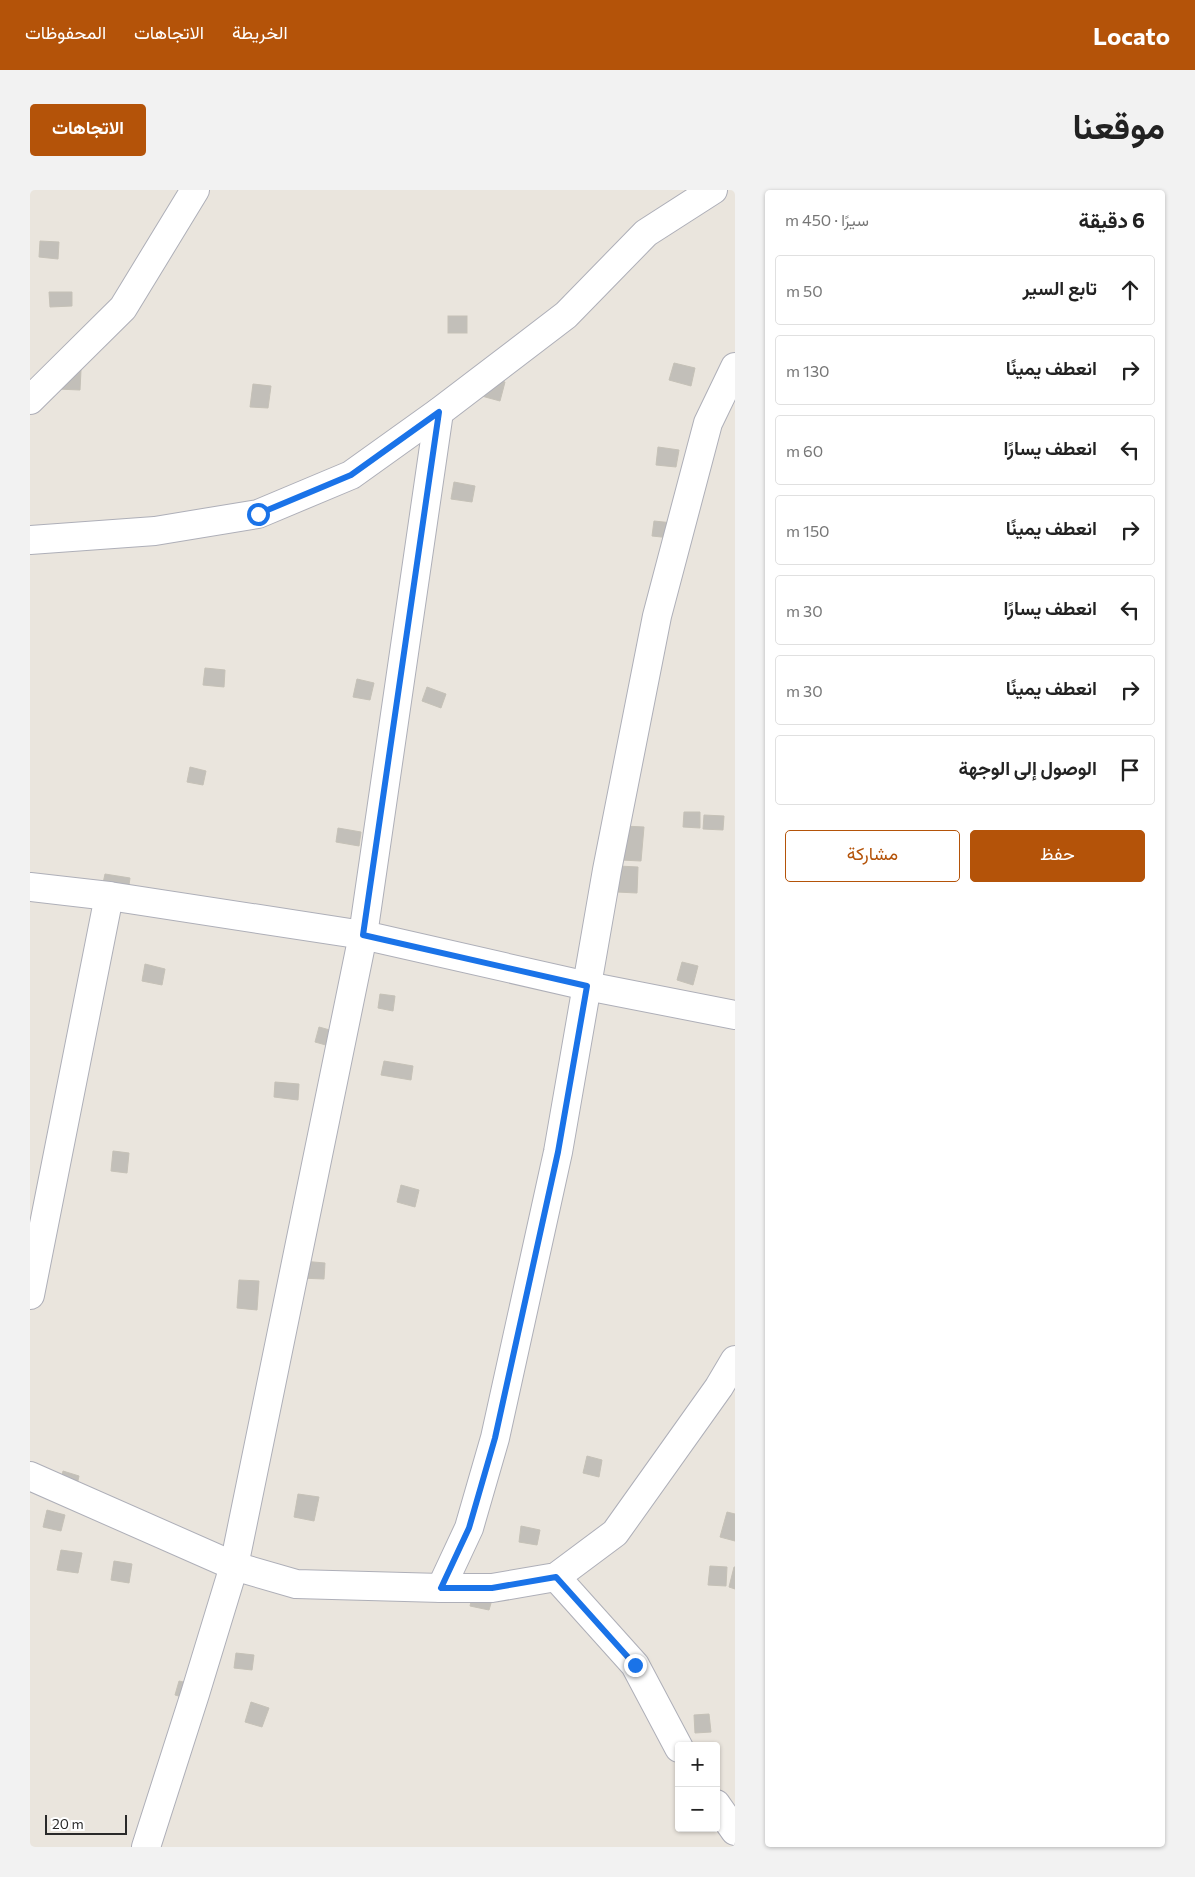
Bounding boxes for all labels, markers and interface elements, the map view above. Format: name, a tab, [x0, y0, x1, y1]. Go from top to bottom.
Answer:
text: المحفوظات	[25, 21, 106, 43]
text: الاتجاهات	[134, 21, 204, 43]
text: الخريطة	[232, 21, 288, 43]
text: Locato	[1093, 21, 1170, 50]
text: موقعنا	[1072, 103, 1165, 146]
button: الاتجاهات	[30, 104, 146, 156]
text: 6 دقيقة	[1079, 207, 1145, 232]
text: سيرًا · 450 m	[785, 210, 869, 229]
text: تابع السير	[1023, 276, 1097, 299]
icon: ahead	[1116, 276, 1144, 304]
text: 50 m	[786, 281, 823, 300]
text: انعطف يمينًا	[1006, 356, 1097, 379]
icon: right	[1116, 356, 1144, 384]
text: 130 m	[786, 361, 829, 380]
text: انعطف يسارًا	[1003, 436, 1097, 459]
icon: left	[1116, 436, 1144, 464]
text: 60 m	[786, 441, 823, 460]
route start	[247, 503, 270, 526]
text: انعطف يمينًا	[1006, 516, 1097, 539]
icon: right	[1116, 516, 1144, 544]
text: 150 m	[786, 521, 830, 540]
text: انعطف يسارًا	[1003, 596, 1097, 619]
icon: left	[1116, 596, 1144, 624]
text: 30 m	[786, 601, 823, 620]
text: انعطف يمينًا	[1006, 676, 1097, 699]
icon: right	[1116, 676, 1144, 704]
text: 30 m	[786, 681, 823, 700]
text: الوصول إلى الوجهة	[958, 756, 1097, 779]
icon: arrive	[1116, 756, 1144, 784]
button: مشاركة	[785, 830, 960, 882]
button: حفظ	[970, 830, 1145, 882]
route end	[624, 1654, 647, 1677]
map controls	[675, 1742, 720, 1832]
button: +	[675, 1742, 720, 1787]
button: −	[675, 1787, 720, 1832]
scale bar	[45, 1812, 128, 1835]
text: 20 m	[52, 1815, 84, 1832]

